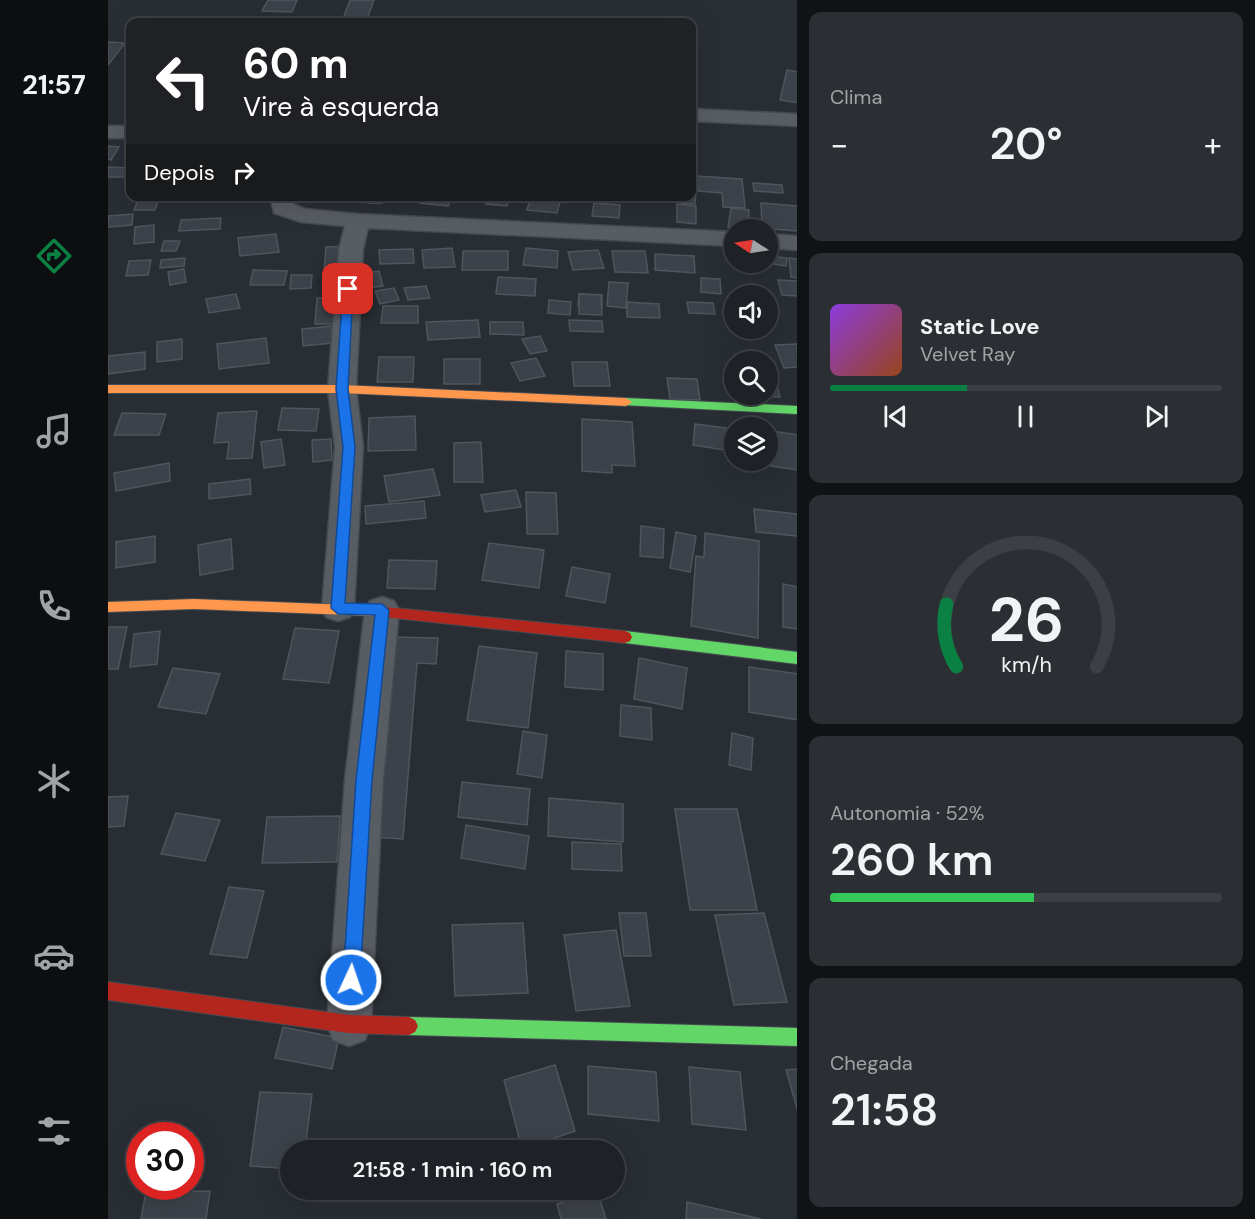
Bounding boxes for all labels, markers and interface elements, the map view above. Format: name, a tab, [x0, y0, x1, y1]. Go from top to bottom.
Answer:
text: 60 m	[243, 36, 349, 91]
icon: left	[144, 42, 222, 120]
text: 21:57	[22, 67, 86, 102]
text: Clima	[830, 84, 882, 110]
text: Vire à esquerda	[243, 89, 439, 124]
text: 20°	[989, 114, 1063, 173]
text: −	[830, 123, 848, 166]
text: +	[1204, 123, 1222, 166]
icon: right	[227, 156, 260, 189]
text: Depois	[144, 158, 215, 187]
north arrow	[724, 219, 778, 273]
map controls	[724, 219, 778, 471]
icon: directions	[33, 235, 75, 277]
pin	[322, 263, 373, 314]
icon: arrive	[331, 272, 364, 305]
button: sound	[724, 285, 778, 339]
text: Static Love	[920, 312, 1040, 341]
text: Velvet Ray	[920, 341, 1015, 367]
button: search	[724, 351, 778, 405]
icon: previous	[879, 400, 912, 433]
icon: pause	[1009, 400, 1042, 433]
icon: next	[1140, 400, 1173, 433]
icon: music	[33, 410, 75, 452]
button: layers	[724, 417, 778, 471]
text: 26	[988, 579, 1064, 660]
icon: phone	[33, 585, 75, 627]
text: km/h	[1001, 651, 1051, 679]
icon: climate	[33, 760, 75, 802]
text: Autonomia · 52%	[830, 800, 984, 826]
text: 260 km	[830, 830, 994, 889]
icon: car	[33, 935, 75, 977]
position arrow	[319, 948, 383, 1012]
text: Chegada	[830, 1050, 913, 1076]
text: 21:58	[830, 1080, 938, 1139]
icon: filters	[33, 1110, 75, 1152]
speed limit sign: 30	[126, 1122, 204, 1200]
text: 21:58 · 1 min · 160 m	[353, 1155, 552, 1184]

